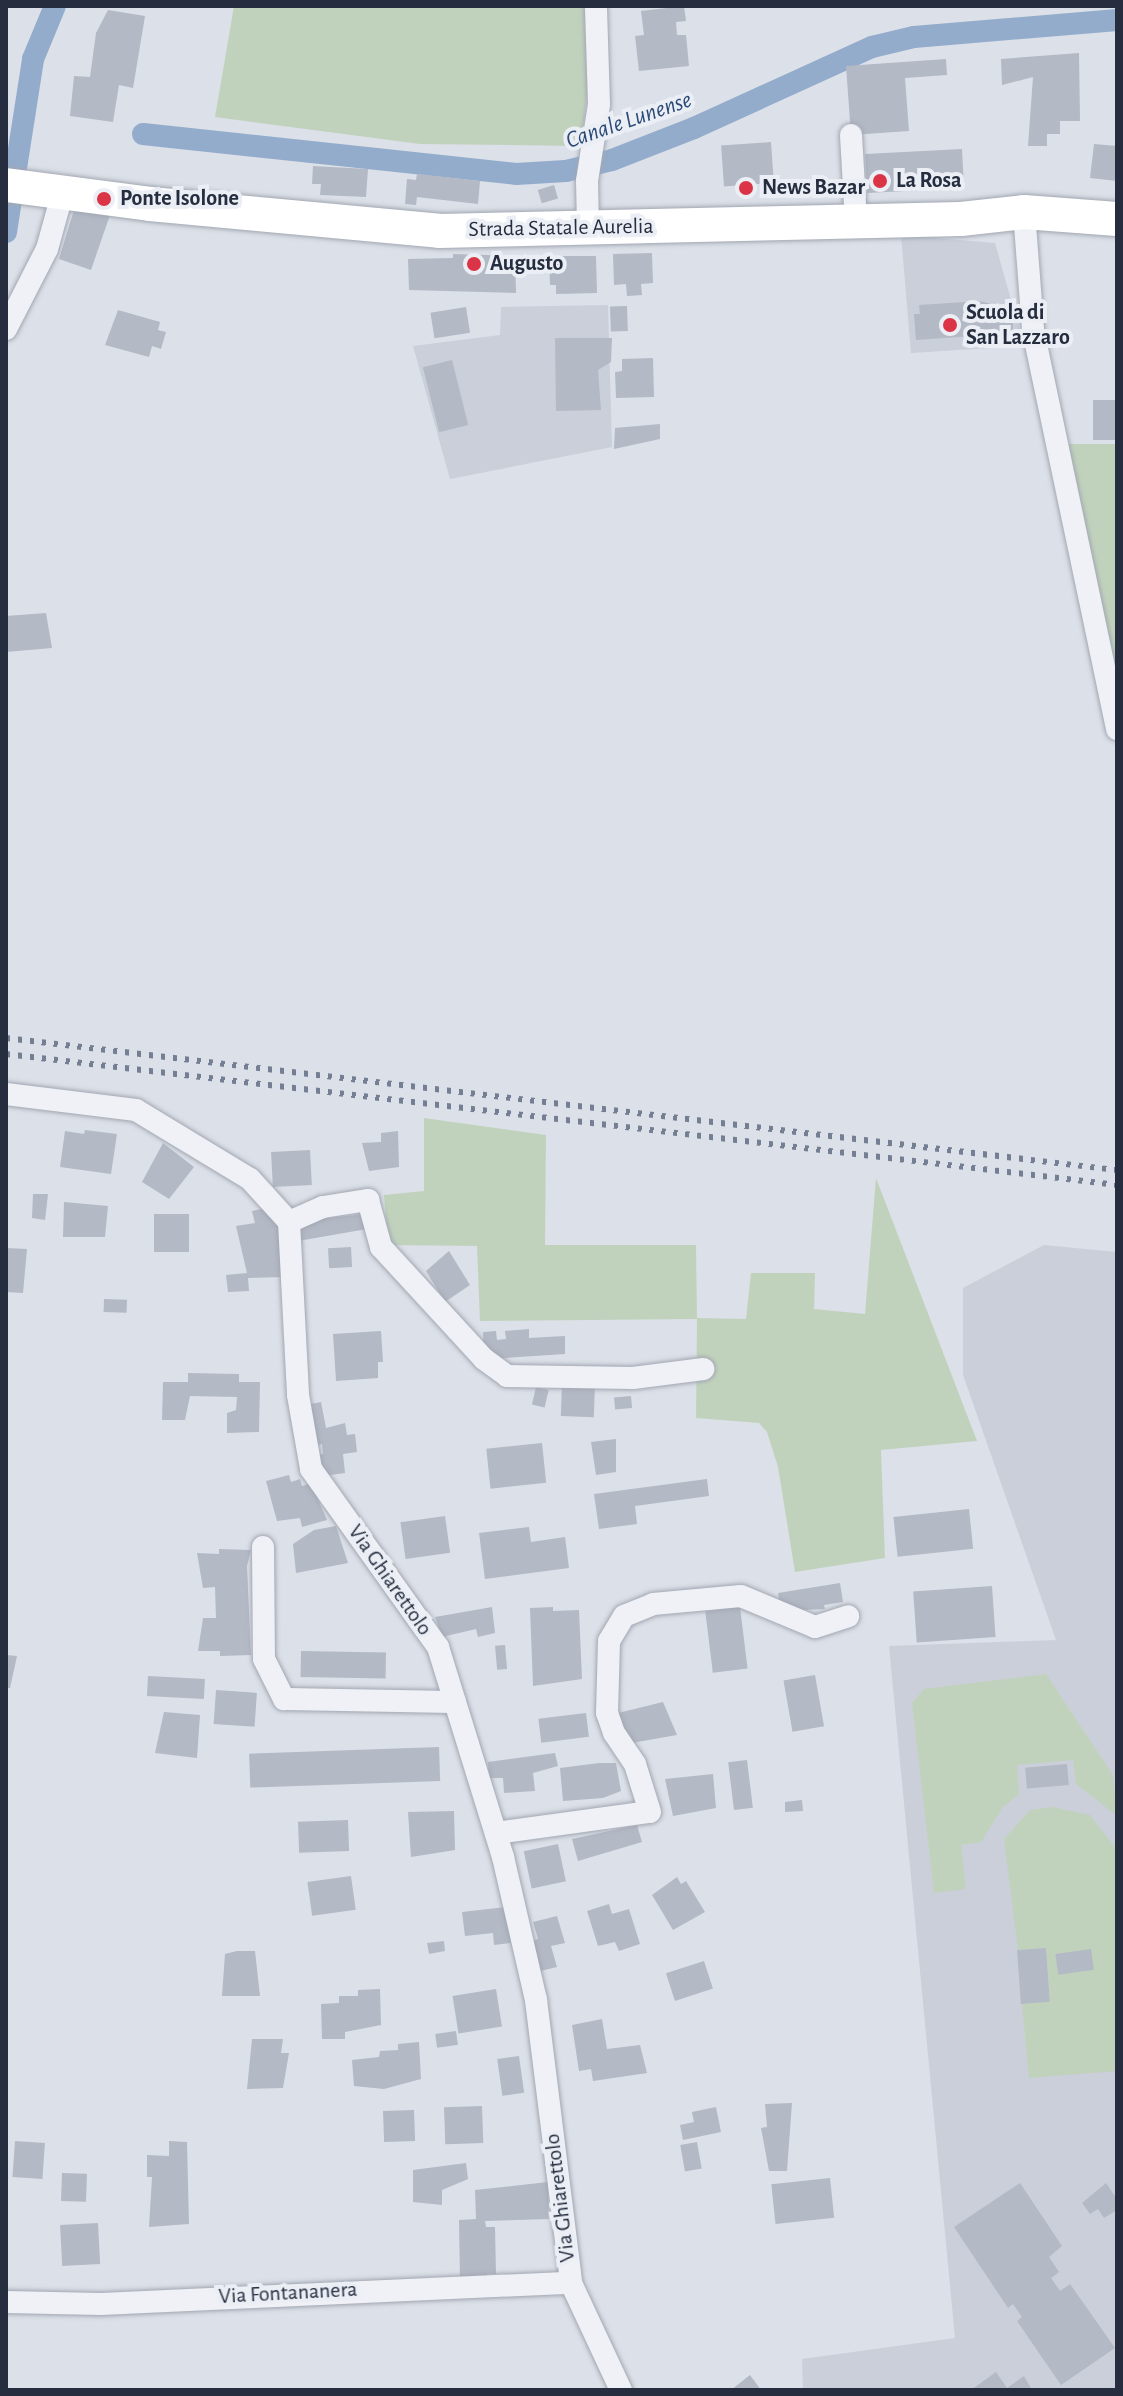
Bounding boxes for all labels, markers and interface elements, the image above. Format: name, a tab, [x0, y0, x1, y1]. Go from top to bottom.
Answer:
water label: Canale Lunense	[562, 86, 696, 156]
place label: La Rosa	[896, 168, 962, 194]
marker: La Rosa	[871, 172, 889, 190]
place label: News Bazar	[762, 175, 865, 201]
marker: News Bazar	[737, 179, 755, 197]
place label: Ponte Isolone	[120, 186, 239, 212]
marker: Ponte Isolone	[95, 190, 113, 208]
street label: Strada Statale Aurelia	[468, 213, 654, 243]
place label: Augusto	[490, 251, 563, 277]
marker: Augusto	[465, 255, 483, 273]
place label: Scuola di San Lazzaro	[966, 299, 1070, 350]
marker: Scuola di San Lazzaro	[941, 316, 959, 334]
street label: Via Ghiarettolo	[342, 1520, 438, 1640]
street label: Via Ghiarettolo	[539, 2132, 581, 2264]
street label: Via Fontananera	[218, 2276, 358, 2310]

